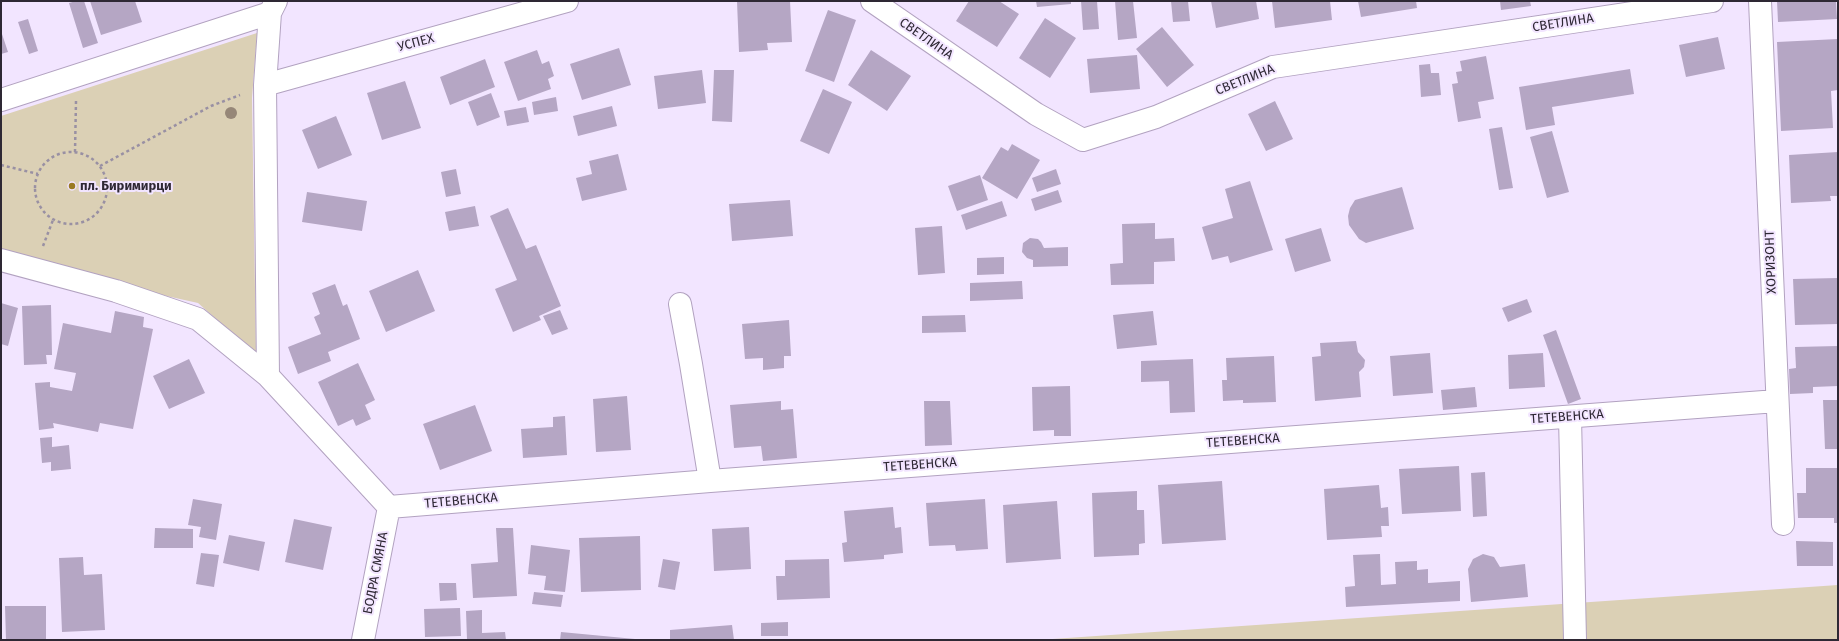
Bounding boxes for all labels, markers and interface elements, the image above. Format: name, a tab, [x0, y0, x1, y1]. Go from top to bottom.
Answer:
street label: СВЕТЛИНА	[1531, 10, 1595, 36]
street label: СВЕТЛИНА	[896, 15, 956, 63]
street label: УСПЕХ	[396, 31, 436, 55]
street label: СВЕТЛИНА	[1213, 61, 1277, 99]
place label: пл. Биримирци	[80, 178, 172, 194]
marker: пл. Биримирци	[67, 181, 77, 191]
street label: ХОРИЗОНТ	[1762, 230, 1780, 294]
street label: ТЕТЕВЕНСКА	[1530, 407, 1604, 427]
street label: ТЕТЕВЕНСКА	[1206, 431, 1280, 451]
street label: ТЕТЕВЕНСКА	[883, 455, 957, 475]
street label: ТЕТЕВЕНСКА	[424, 490, 498, 512]
street label: БОДРА СМЯНА	[360, 531, 392, 615]

